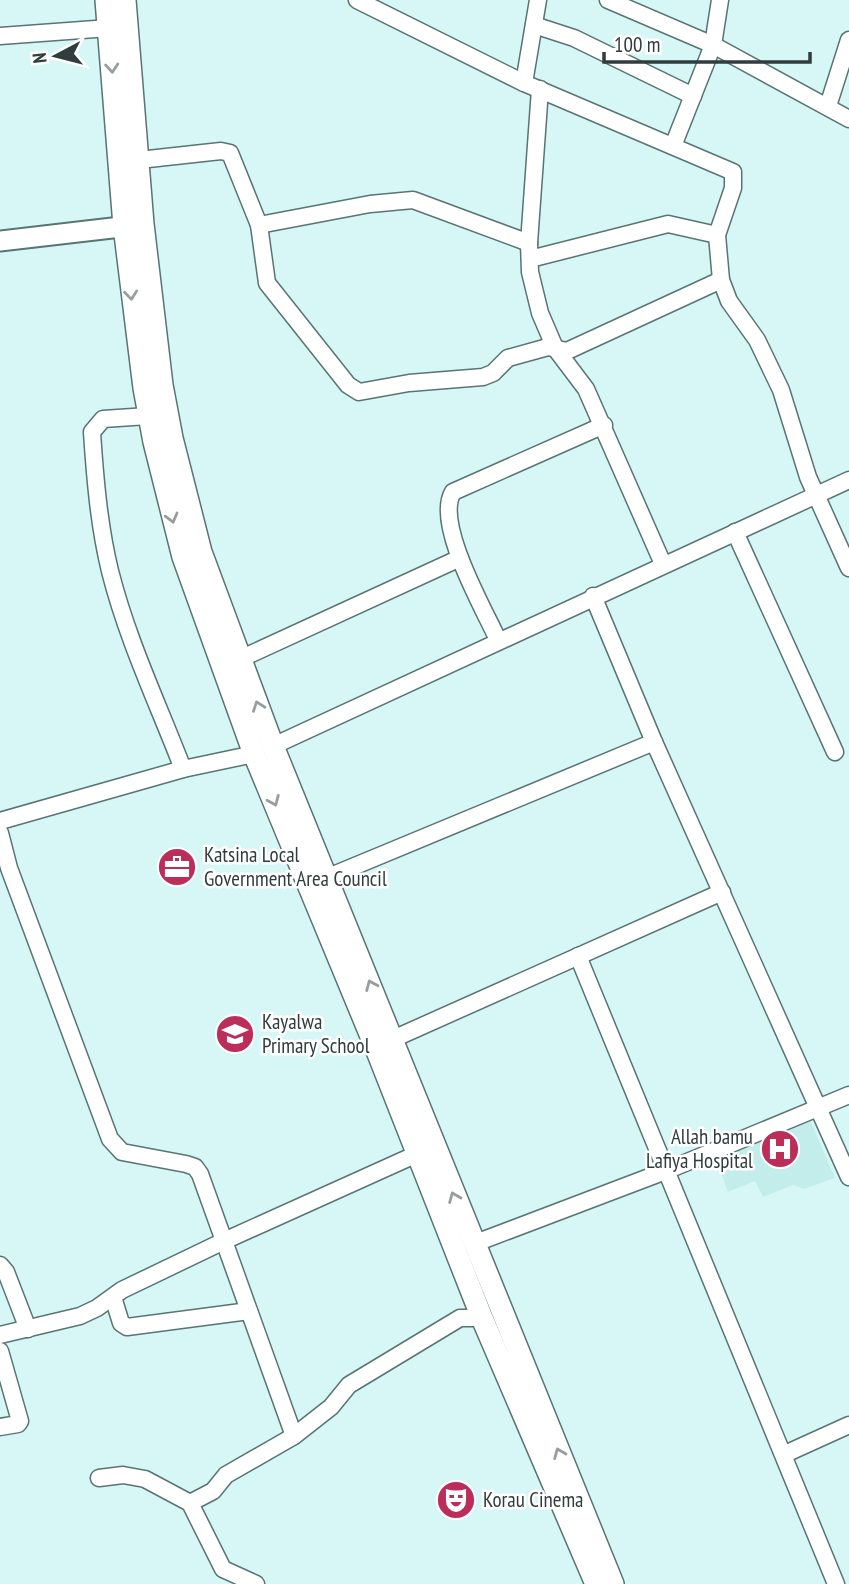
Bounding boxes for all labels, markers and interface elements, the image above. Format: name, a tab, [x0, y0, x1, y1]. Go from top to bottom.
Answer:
north arrow	[21, 21, 91, 91]
scale bar	[604, 21, 810, 65]
text: 100 m	[614, 31, 660, 58]
text: N	[27, 52, 52, 65]
one-way arrow	[104, 63, 119, 74]
one-way arrow	[124, 289, 139, 300]
one-way arrow	[164, 512, 179, 524]
one-way arrow	[252, 701, 266, 713]
one-way arrow	[266, 794, 280, 806]
place label: Katsina Local Government Area Council	[204, 841, 387, 892]
office icon: Katsina Local Government Area Council	[156, 846, 198, 888]
one-way arrow	[365, 980, 379, 992]
place label: Kayalwa Primary School	[262, 1008, 370, 1059]
school or university icon: Kayalwa Primary School	[214, 1013, 256, 1055]
place label: Allah bamu Lafiya Hospital	[646, 1123, 753, 1174]
hospital icon: Allah bamu Lafiya Hospital	[759, 1128, 801, 1170]
one-way arrow	[448, 1192, 462, 1204]
one-way arrow	[554, 1447, 568, 1459]
theatre icon: Korau Cinema	[435, 1479, 477, 1521]
place label: Korau Cinema	[483, 1486, 583, 1513]

